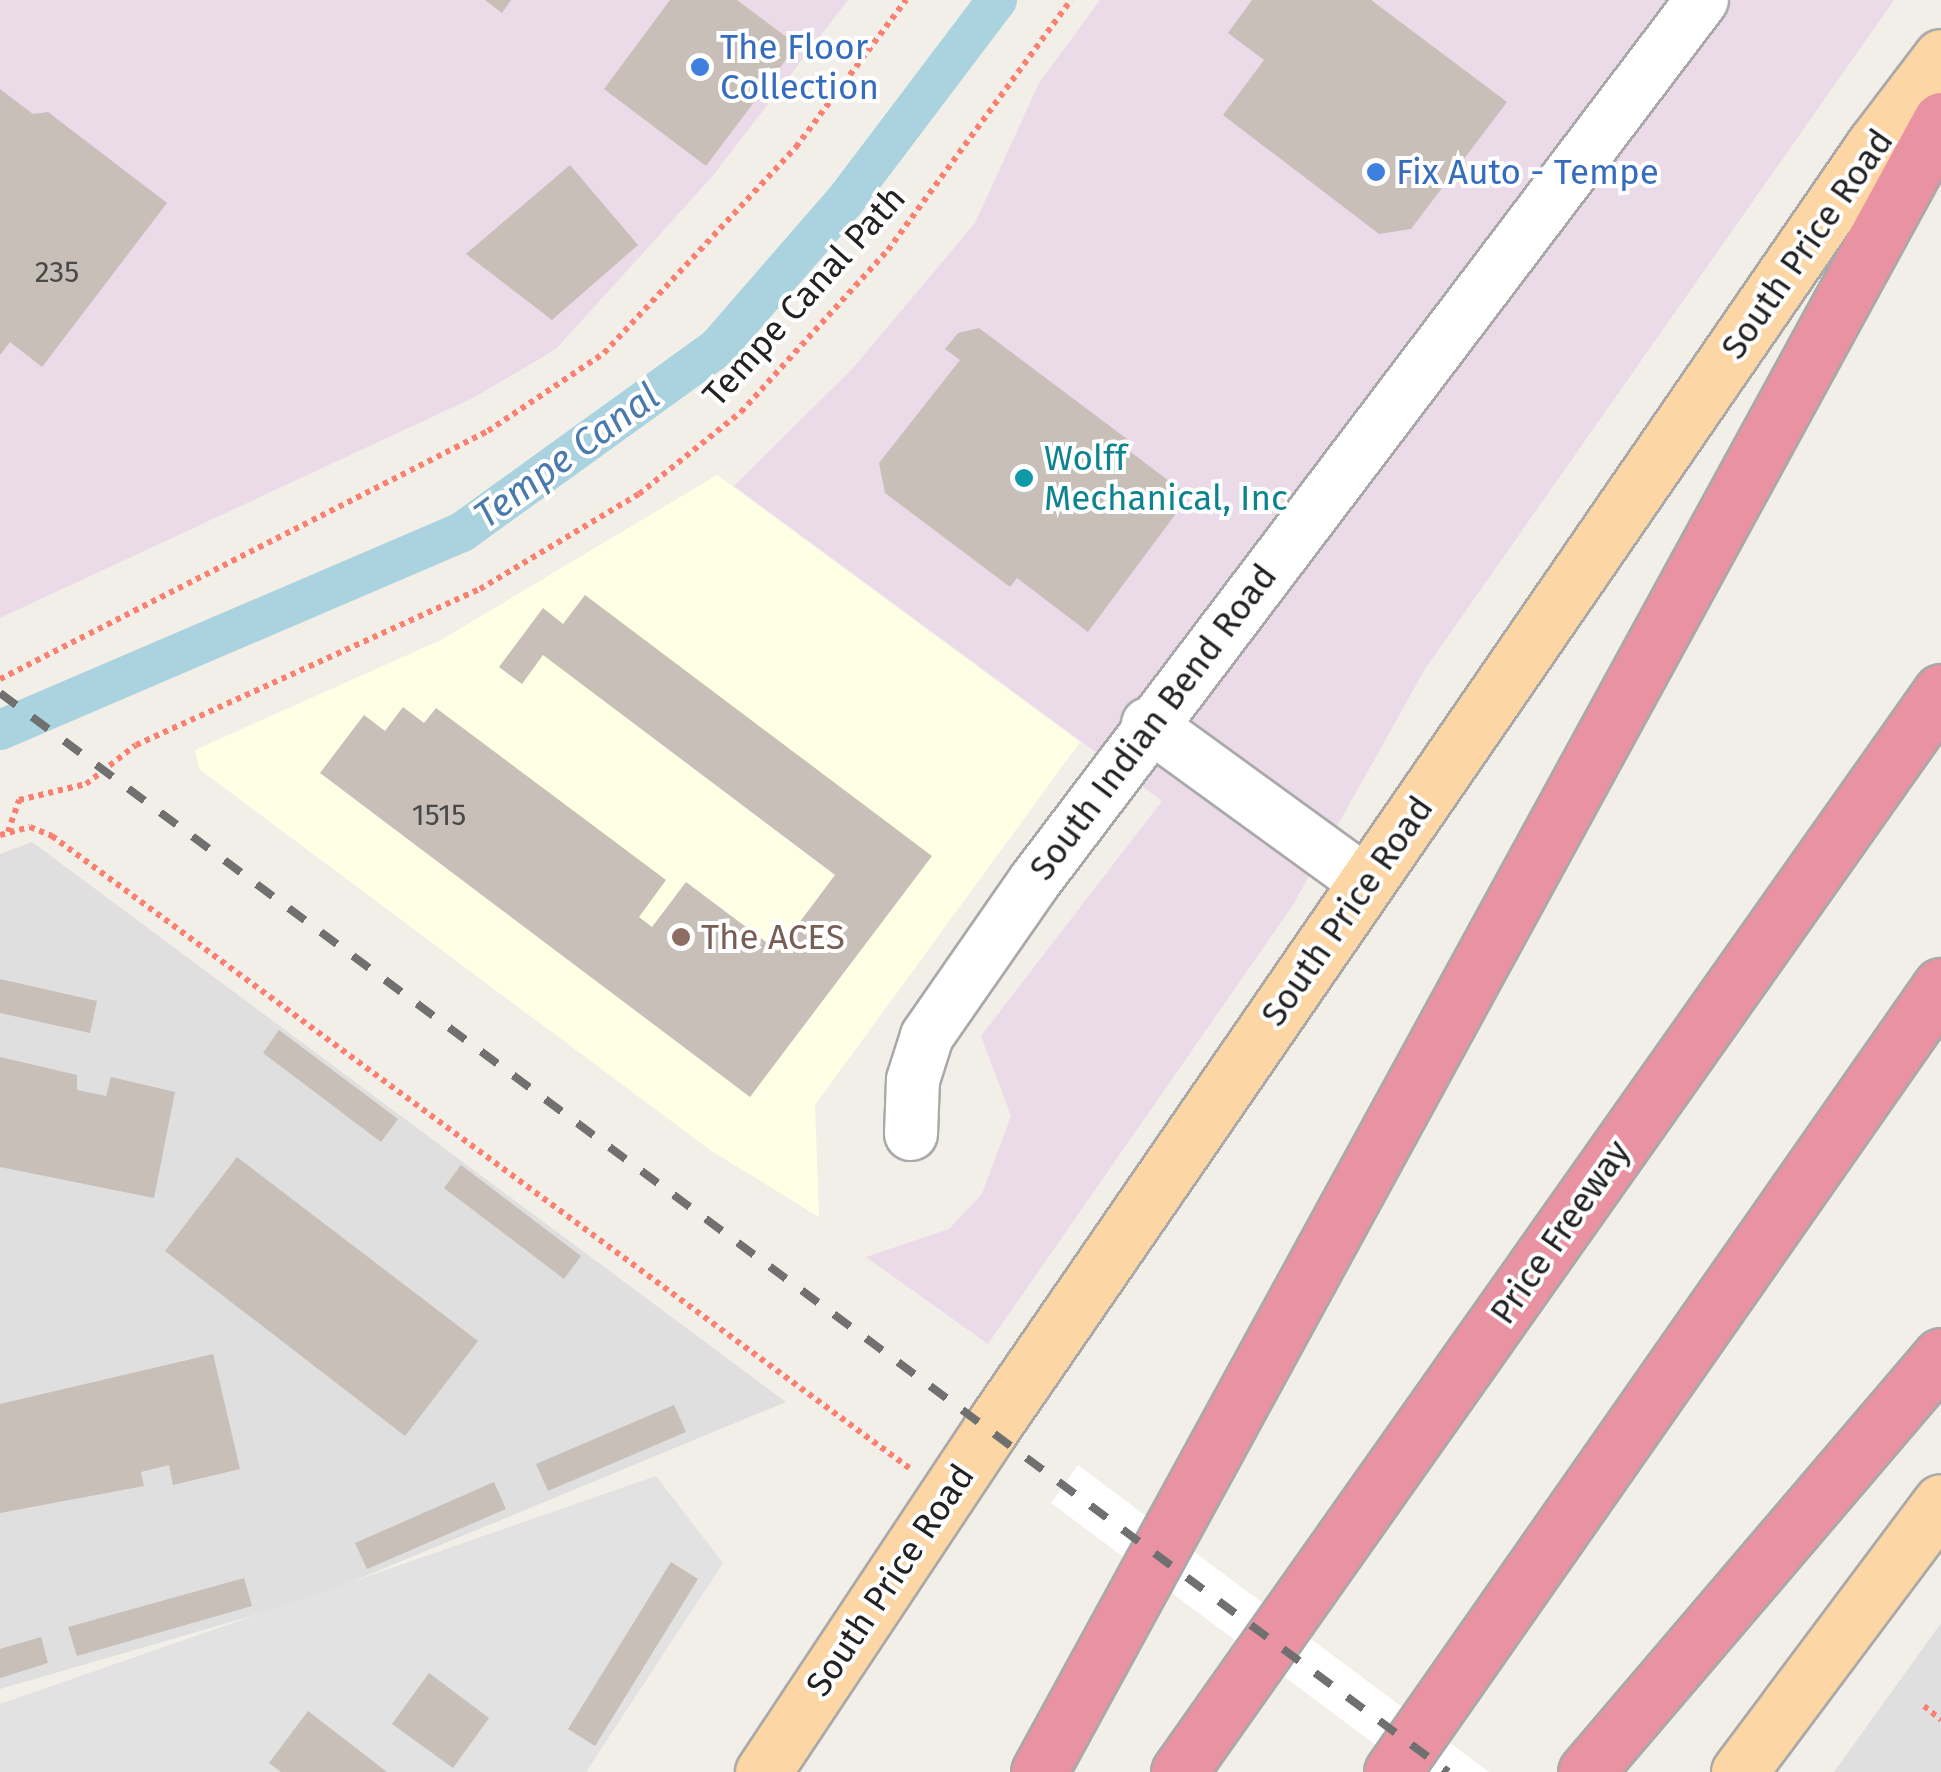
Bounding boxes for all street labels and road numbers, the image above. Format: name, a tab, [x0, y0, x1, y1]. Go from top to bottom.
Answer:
street label: South Price Road	[1712, 121, 1902, 367]
street label: Tempe Canal Path	[694, 177, 914, 415]
street label: South Indian Bend Road	[1021, 556, 1285, 888]
street label: South Price Road	[1252, 788, 1442, 1034]
street label: Price Freeway	[1481, 1132, 1639, 1332]
street label: South Price Road	[797, 1456, 983, 1704]

